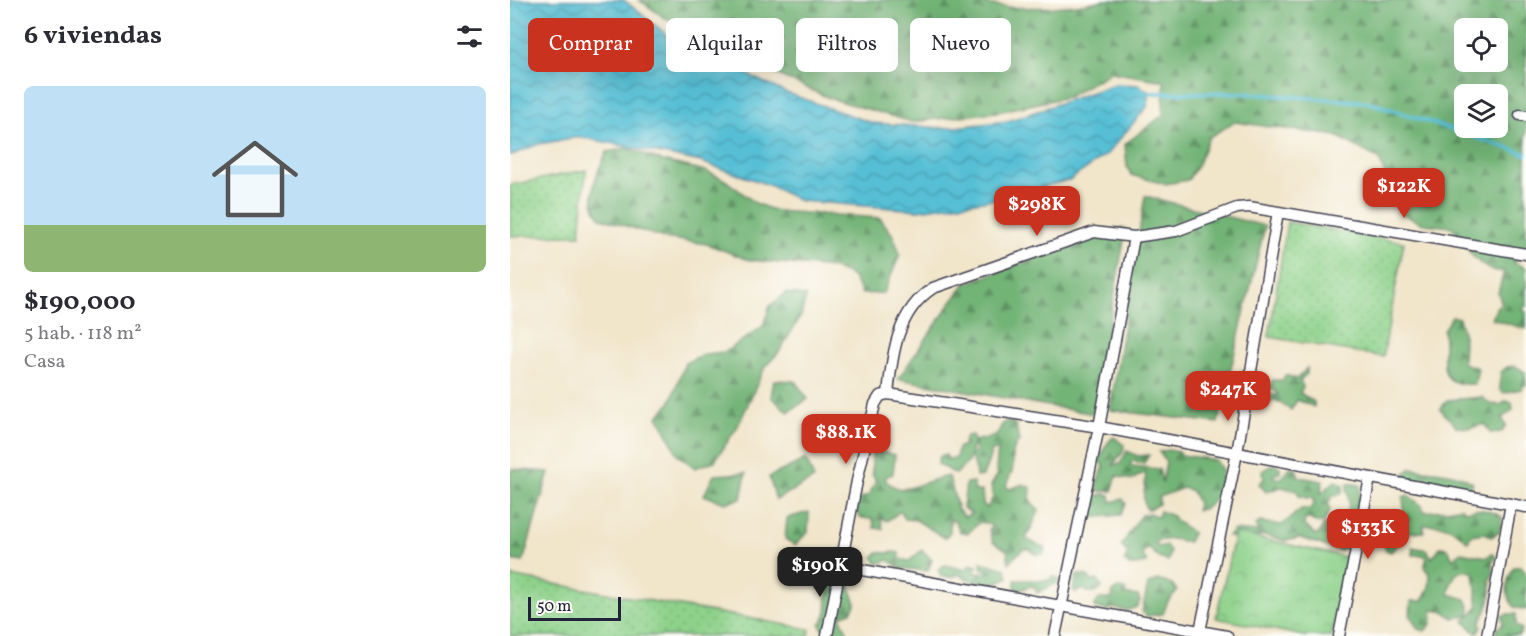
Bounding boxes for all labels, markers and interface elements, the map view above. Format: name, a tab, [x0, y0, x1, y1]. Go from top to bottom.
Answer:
text: 6 viviendas	[24, 18, 162, 54]
chip: Comprar	[528, 18, 654, 72]
chip: Alquilar	[666, 18, 784, 72]
chip: Filtros	[796, 18, 898, 72]
chip: Nuevo	[910, 18, 1011, 72]
map controls	[1454, 18, 1508, 138]
button: locate	[1454, 18, 1508, 72]
icon: filters	[453, 20, 486, 53]
button: layers	[1454, 84, 1508, 138]
icon: home	[201, 125, 309, 233]
pin: $122K	[1362, 168, 1446, 219]
text: $122K	[1377, 173, 1431, 201]
pin: $298K	[995, 186, 1079, 237]
text: $298K	[1008, 191, 1066, 219]
text: $190,000	[24, 284, 136, 320]
text: 5 hab. · 118 m²	[24, 320, 142, 348]
text: Casa	[24, 348, 66, 376]
pin: $247K	[1186, 371, 1270, 422]
text: $247K	[1199, 376, 1257, 404]
pin: $88.1K	[797, 414, 895, 465]
text: $88.1K	[816, 419, 876, 447]
pin: $133K	[1326, 509, 1410, 560]
text: $133K	[1341, 514, 1395, 542]
pin: $190K	[778, 547, 862, 598]
text: $190K	[791, 552, 849, 580]
scale bar	[528, 594, 621, 622]
text: 50 m	[537, 596, 571, 618]

